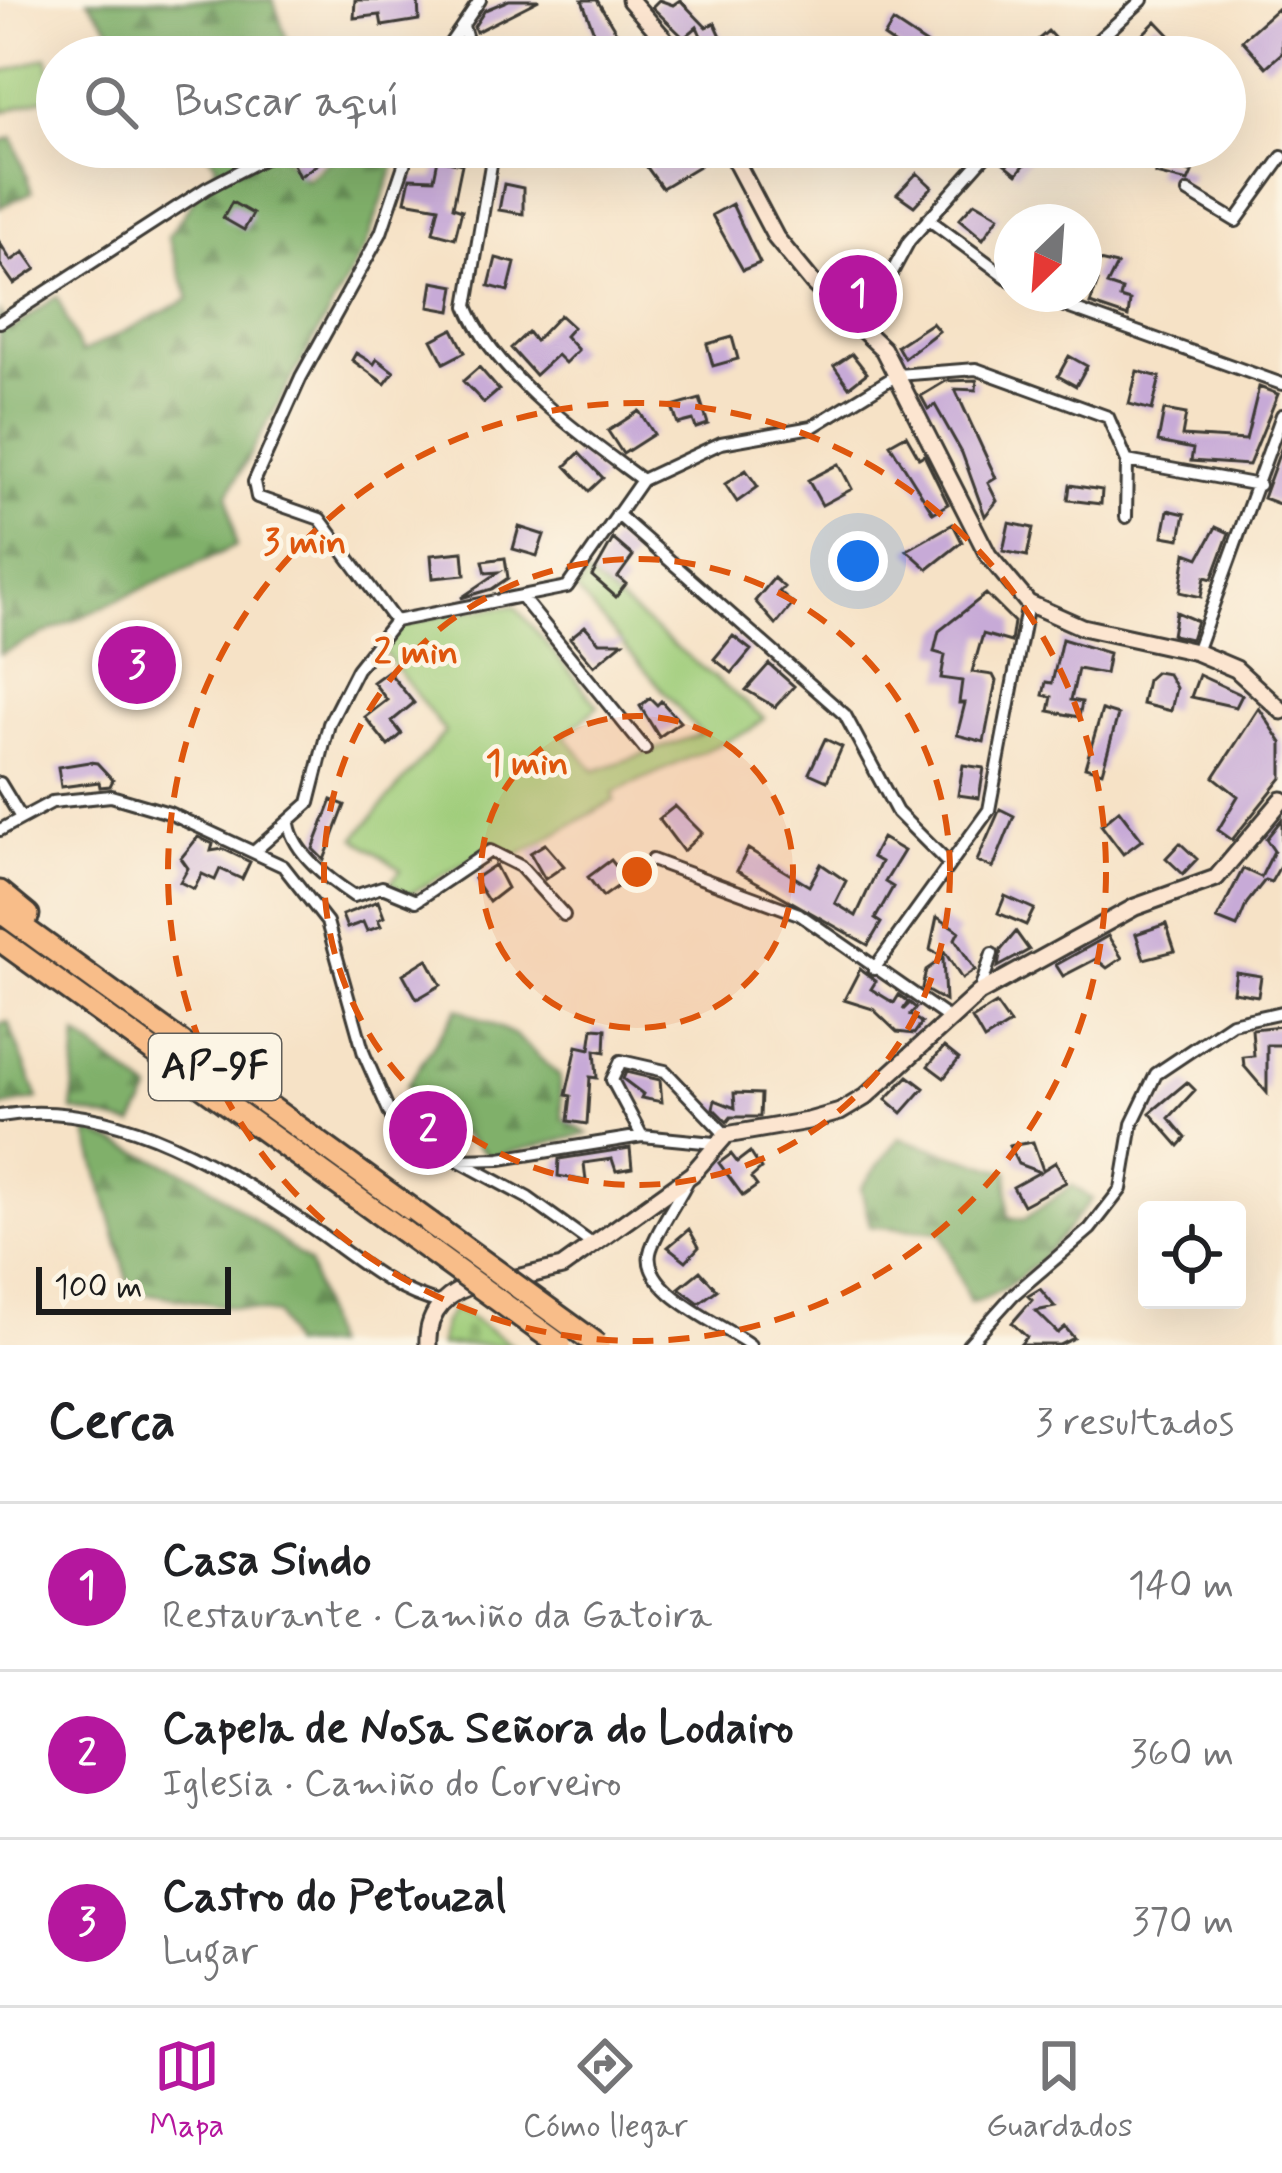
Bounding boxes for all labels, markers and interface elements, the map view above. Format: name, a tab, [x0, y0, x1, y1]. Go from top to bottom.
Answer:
search box	[36, 36, 1246, 168]
icon: search	[78, 69, 144, 135]
text: Buscar aquí	[174, 73, 400, 132]
north arrow	[994, 204, 1102, 312]
pin: 1	[819, 249, 897, 339]
text: 3 min	[263, 520, 347, 567]
your location	[828, 531, 888, 591]
pin: 3	[98, 620, 176, 710]
text: 2 min	[374, 630, 458, 677]
text: 1 min	[486, 741, 568, 788]
centre of rings	[616, 851, 658, 893]
road number: AP-9F	[149, 1034, 281, 1100]
pin: 2	[389, 1085, 467, 1175]
map controls	[1138, 1201, 1246, 1309]
button: locate	[1138, 1201, 1246, 1309]
scale bar	[36, 1261, 231, 1314]
text: 100 m	[54, 1266, 143, 1310]
text: Cerca	[48, 1390, 176, 1456]
text: 3 resultados	[1035, 1398, 1234, 1449]
text: Casa Sindo	[162, 1532, 371, 1591]
text: 1	[78, 1561, 96, 1612]
text: 140 m	[1128, 1561, 1234, 1612]
text: Restaurante · Camiño da Gatoira	[162, 1591, 712, 1642]
text: Capela de Nosa Señora do Lodairo	[162, 1700, 794, 1759]
text: 2	[77, 1729, 97, 1780]
text: 360 m	[1130, 1729, 1234, 1780]
text: Iglesia · Camiño do Corveiro	[162, 1759, 622, 1810]
text: Castro do Petouzal	[162, 1868, 506, 1927]
text: 3	[78, 1897, 96, 1948]
text: 370 m	[1132, 1897, 1234, 1948]
text: Lugar	[162, 1927, 258, 1978]
tab: Mapa	[149, 2033, 224, 2149]
tab: Cómo llegar	[523, 2033, 688, 2149]
tab: Guardados	[986, 2033, 1133, 2149]

